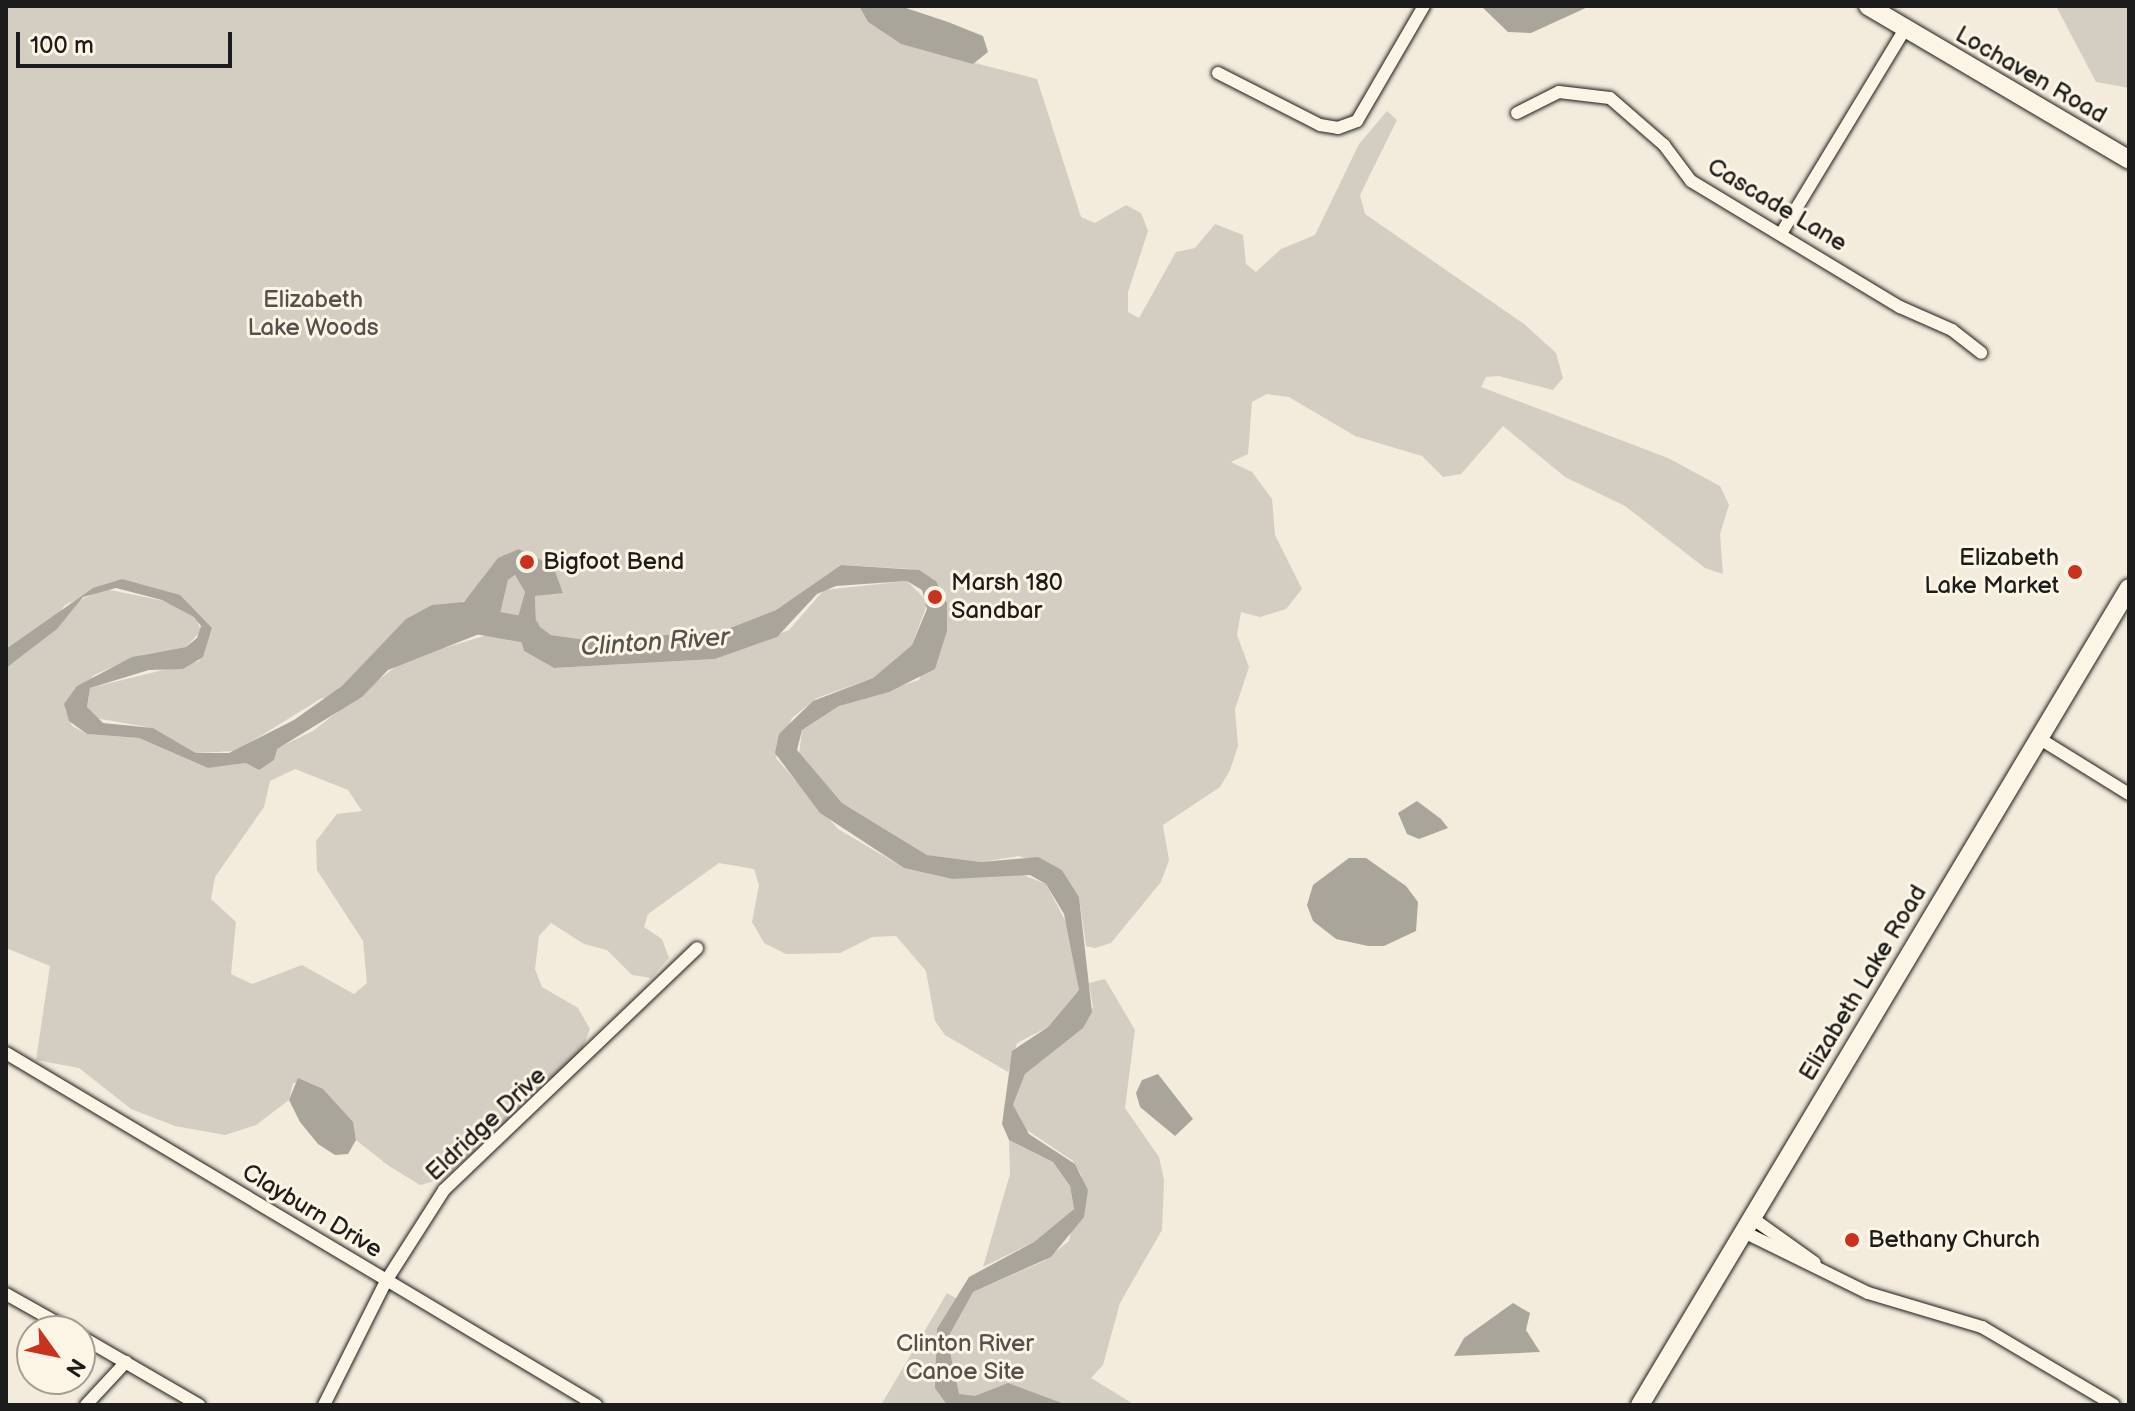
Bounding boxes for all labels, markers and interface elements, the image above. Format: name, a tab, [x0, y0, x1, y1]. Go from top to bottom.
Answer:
scale bar	[20, 16, 236, 66]
street label: Lochaven Road	[1950, 20, 2112, 130]
text: 100 m	[30, 31, 94, 60]
street label: Cascade Lane	[1702, 152, 1852, 258]
park label: Elizabeth Lake Woods	[247, 286, 379, 342]
place label: Elizabeth Lake Market	[1924, 544, 2059, 600]
place label: Bigfoot Bend	[543, 548, 684, 576]
marker: Bigfoot Bend	[518, 553, 536, 571]
marker: Elizabeth Lake Market	[2066, 563, 2084, 581]
place label: Marsh 180 Sandbar	[951, 569, 1063, 625]
marker: Marsh 180 Sandbar	[926, 588, 944, 606]
water label: Clinton River	[579, 622, 731, 664]
street label: Elizabeth Lake Road	[1793, 880, 1933, 1086]
street label: Eldridge Drive	[420, 1061, 552, 1187]
street label: Clayburn Drive	[237, 1158, 387, 1264]
place label: Bethany Church	[1868, 1226, 2042, 1254]
marker: Bethany Church	[1843, 1231, 1861, 1249]
north arrow	[16, 1315, 96, 1395]
park label: Clinton River Canoe Site	[896, 1330, 1034, 1386]
text: N	[59, 1353, 91, 1382]

